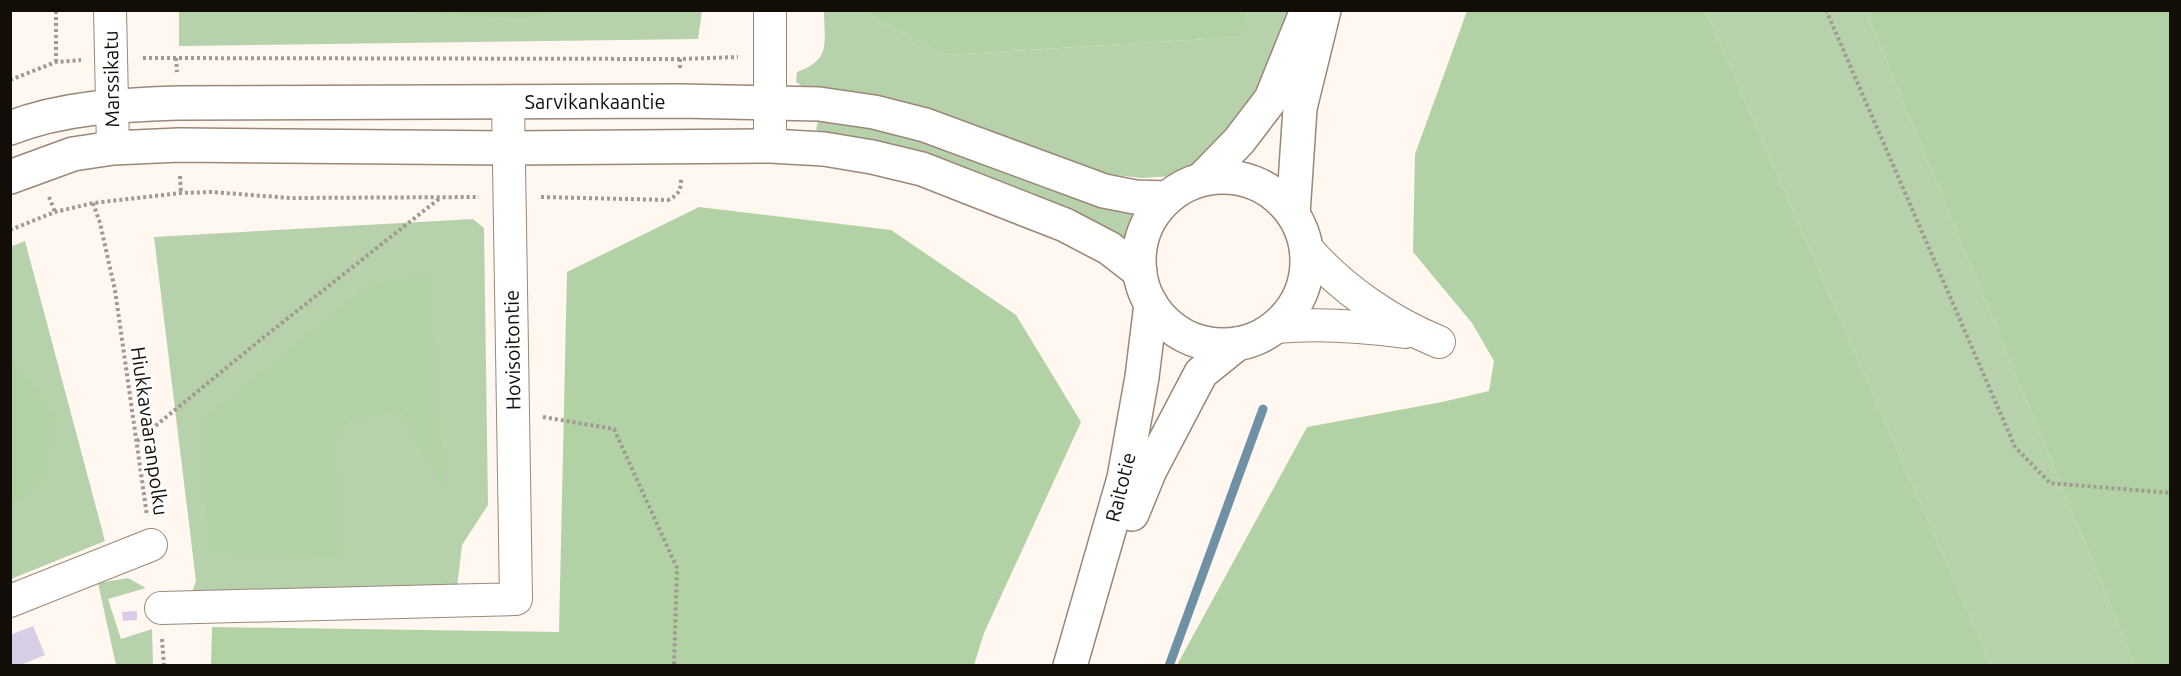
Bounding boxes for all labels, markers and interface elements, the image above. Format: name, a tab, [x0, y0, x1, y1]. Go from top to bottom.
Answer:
street label: Marssikatu	[99, 30, 123, 128]
street label: Sarvikankaantie	[524, 90, 666, 113]
street label: Hovisoitontie	[499, 290, 525, 410]
street label: Hiukkavaaranpolku	[127, 345, 173, 517]
street label: Raitotie	[1100, 450, 1140, 524]

